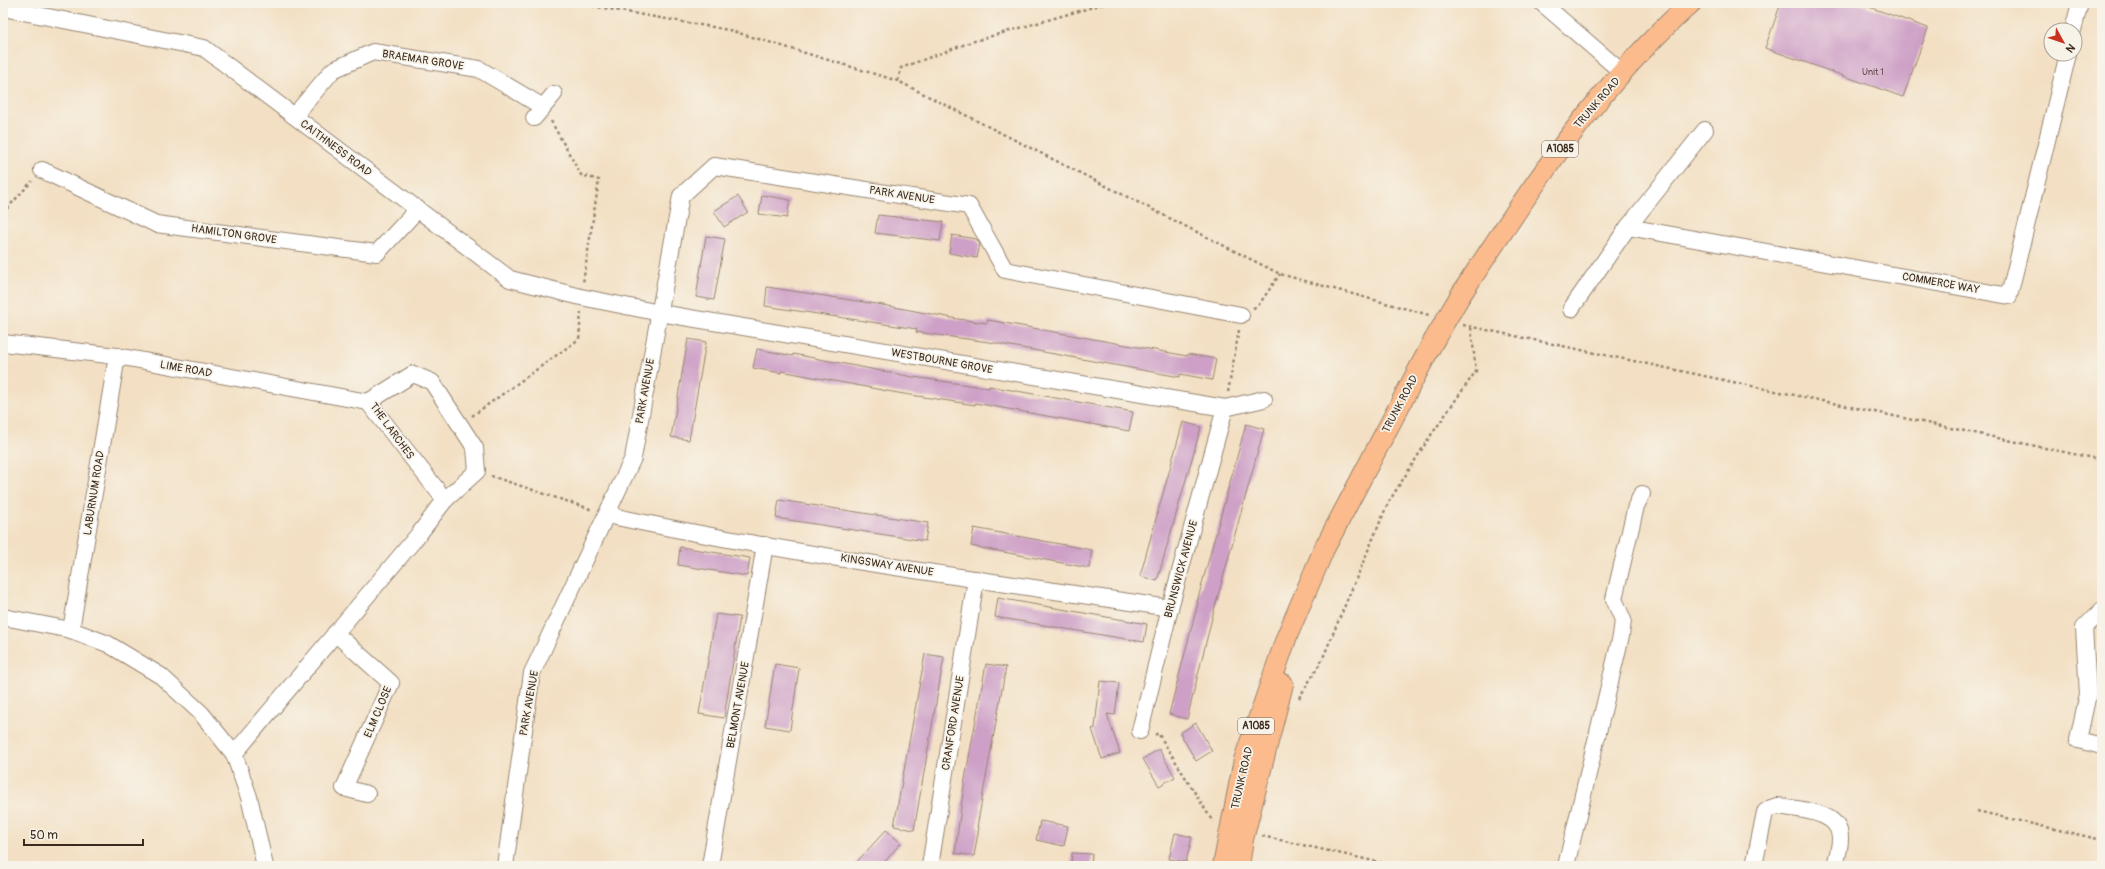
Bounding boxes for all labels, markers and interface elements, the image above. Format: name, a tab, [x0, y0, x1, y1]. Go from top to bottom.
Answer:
north arrow	[2043, 22, 2083, 62]
text: N	[2063, 41, 2078, 56]
street label: BRAEMAR GROVE	[381, 47, 465, 73]
house number: Unit 1	[1862, 67, 1884, 78]
street label: TRUNK ROAD	[1571, 75, 1623, 131]
street label: CAITHNESS ROAD	[298, 117, 374, 179]
road number: A1085	[1542, 141, 1578, 157]
street label: PARK AVENUE	[868, 183, 936, 207]
street label: HAMILTON GROVE	[190, 222, 278, 246]
street label: COMMERCE WAY	[1901, 270, 1981, 296]
street label: WESTBOURNE GROVE	[890, 346, 994, 376]
street label: PARK AVENUE	[633, 357, 657, 425]
street label: LIME ROAD	[159, 358, 213, 380]
street label: TRUNK ROAD	[1379, 373, 1421, 435]
street label: THE LARCHES	[367, 400, 417, 462]
street label: LABURNUM ROAD	[81, 450, 107, 536]
street label: BRUNSWICK AVENUE	[1162, 518, 1200, 619]
street label: KINGSWAY AVENUE	[839, 551, 935, 579]
street label: BELMONT AVENUE	[724, 660, 752, 749]
street label: PARK AVENUE	[517, 669, 541, 737]
street label: CRANFORD AVENUE	[939, 674, 967, 771]
street label: ELM CLOSE	[361, 684, 395, 740]
road number: A1085	[1238, 718, 1274, 734]
street label: TRUNK ROAD	[1229, 745, 1256, 810]
scale bar	[24, 821, 143, 847]
text: 50 m	[30, 828, 58, 843]

